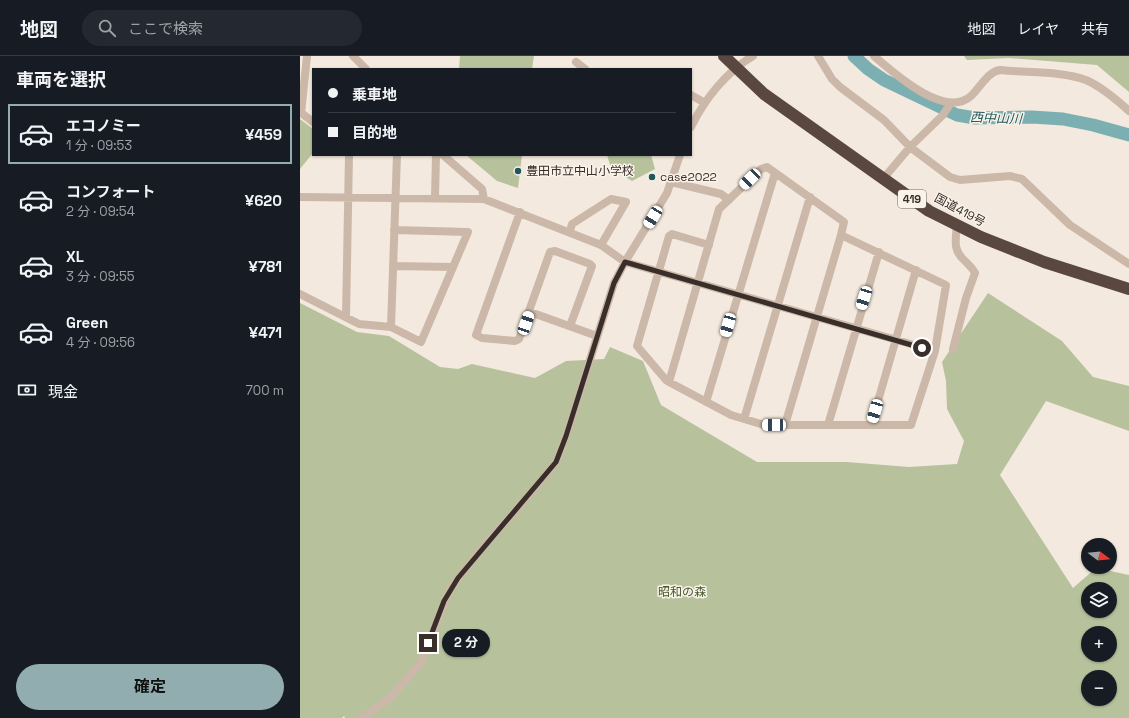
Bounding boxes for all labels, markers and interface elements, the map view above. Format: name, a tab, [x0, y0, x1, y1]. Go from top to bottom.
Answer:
search box	[82, 10, 362, 46]
text: 地図	[20, 17, 58, 42]
icon: search	[96, 17, 118, 39]
text: ここで検索	[128, 19, 203, 38]
text: 地図	[967, 20, 995, 38]
text: レイヤ	[1017, 20, 1059, 38]
text: 共有	[1081, 20, 1109, 38]
text: 車両を選択	[16, 68, 106, 91]
text: 乗車地	[352, 85, 397, 104]
water label: 西中山川	[970, 109, 1024, 127]
icon: car	[18, 116, 54, 152]
text: エコノミー	[66, 116, 141, 135]
text: 目的地	[352, 123, 397, 142]
text: ¥459	[245, 125, 282, 144]
text: 1 分 · 09:53	[66, 137, 132, 154]
place label: 豊田市立中山小学校	[526, 163, 634, 179]
marker: 豊田市立中山小学校	[513, 166, 523, 176]
car	[737, 166, 763, 192]
place label: case2022	[660, 169, 717, 185]
marker: case2022	[647, 172, 657, 182]
icon: car	[18, 182, 54, 218]
text: コンフォート	[66, 182, 156, 201]
road number: 419	[898, 190, 926, 208]
street label: 国道419号	[932, 190, 988, 230]
text: ¥620	[245, 191, 282, 210]
text: 2 分 · 09:54	[66, 203, 135, 220]
car	[642, 204, 664, 230]
text: XL	[66, 247, 84, 266]
icon: car	[18, 248, 54, 284]
text: ¥781	[249, 257, 282, 276]
text: 3 分 · 09:55	[66, 268, 134, 285]
car	[855, 285, 873, 311]
car	[516, 310, 536, 336]
car	[719, 312, 737, 338]
text: Green	[66, 313, 108, 332]
icon: car	[18, 314, 54, 350]
text: ¥471	[249, 323, 282, 342]
text: 4 分 · 09:56	[66, 334, 135, 351]
route start	[913, 339, 931, 357]
icon: cash	[16, 379, 38, 401]
text: 現金	[48, 382, 78, 401]
text: 700 m	[246, 382, 284, 399]
car	[866, 398, 884, 424]
car	[762, 419, 786, 431]
north arrow	[1081, 538, 1117, 574]
map controls	[1081, 538, 1117, 706]
button: layers	[1081, 582, 1117, 618]
park label: 昭和の森	[658, 584, 706, 600]
button: +	[1081, 626, 1117, 662]
callout: 2 分	[442, 629, 490, 657]
route end	[419, 634, 437, 652]
text: 2 分	[454, 634, 478, 651]
button: 確定	[16, 664, 284, 710]
button: −	[1081, 670, 1117, 706]

